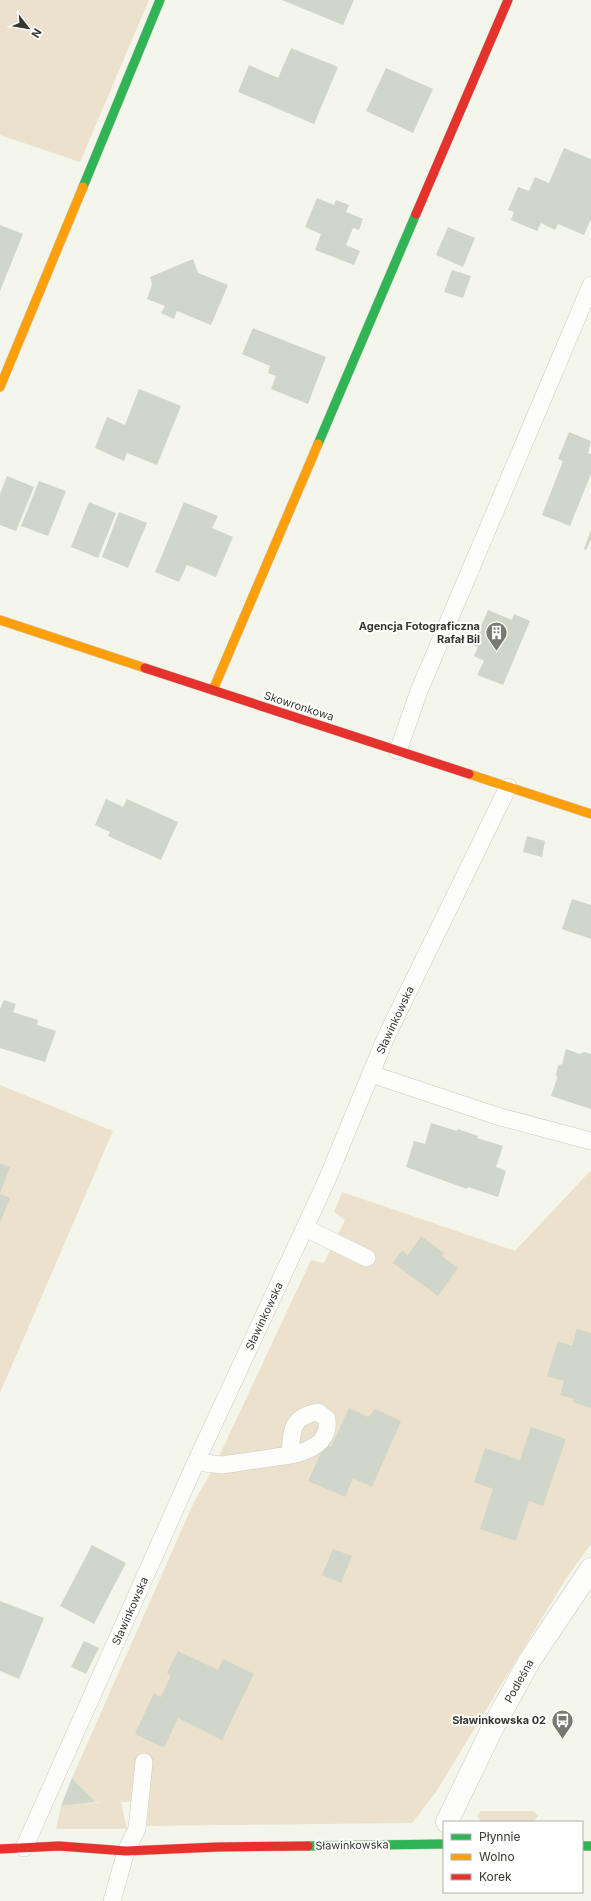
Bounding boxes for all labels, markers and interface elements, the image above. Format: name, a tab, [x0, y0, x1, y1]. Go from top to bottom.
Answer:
north arrow	[8, 8, 48, 48]
text: N	[28, 26, 45, 40]
place label: Agencja Fotograficzna Rafał Bil	[359, 619, 480, 646]
building icon: Agencja Fotograficzna Rafał Bil	[483, 619, 509, 652]
street label: Skowronkowa	[262, 688, 336, 724]
street label: Sławinkowska	[373, 984, 417, 1056]
street label: Sławinkowska	[242, 1280, 286, 1352]
street label: Sławinkowska	[109, 1575, 151, 1647]
street label: Podleśna	[501, 1657, 537, 1705]
bus stop icon: Sławinkowska 02	[549, 1707, 575, 1740]
place label: Sławinkowska 02	[452, 1713, 546, 1727]
legend	[443, 1821, 583, 1893]
text: Płynnie	[479, 1829, 520, 1844]
street label: Sławinkowska	[315, 1837, 389, 1853]
text: Wolno	[479, 1849, 515, 1864]
text: Korek	[479, 1869, 512, 1884]

